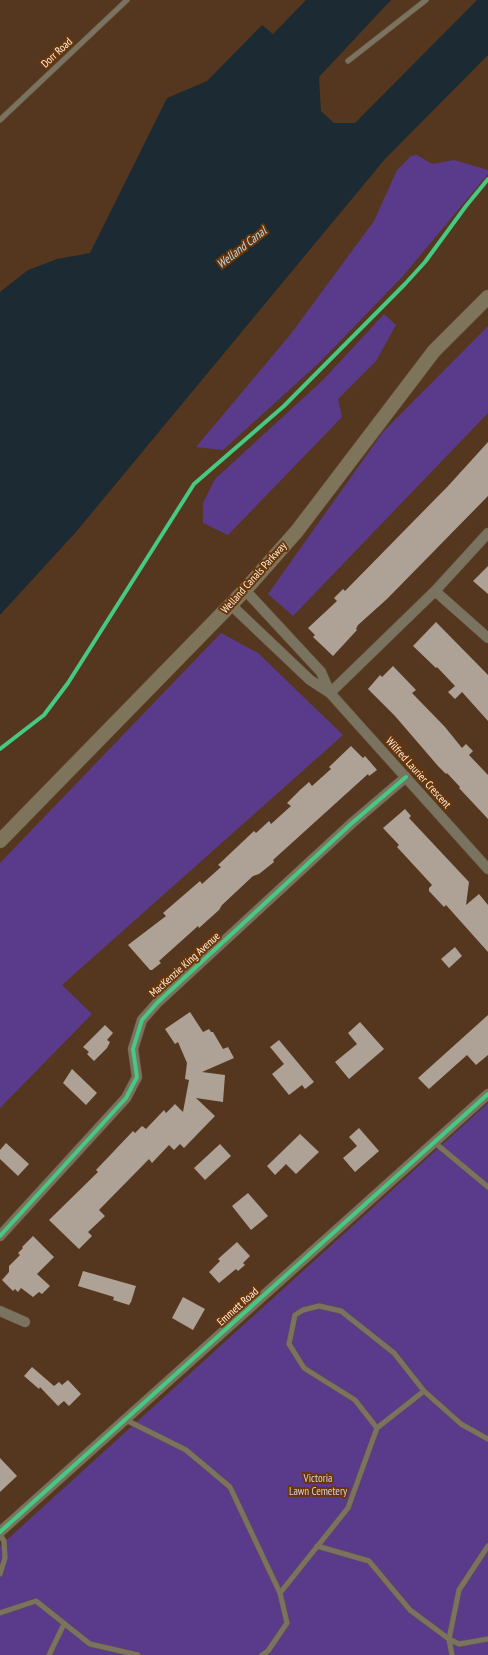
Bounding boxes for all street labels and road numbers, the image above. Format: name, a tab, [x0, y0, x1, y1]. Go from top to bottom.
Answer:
street label: Dorr Road	[39, 35, 75, 71]
street label: Welland Canals Parkway	[218, 540, 290, 616]
street label: Wilfred Laurier Crescent	[383, 735, 453, 811]
street label: MacKenzie King Avenue	[147, 930, 223, 1000]
street label: Emmett Road	[215, 1285, 261, 1329]

